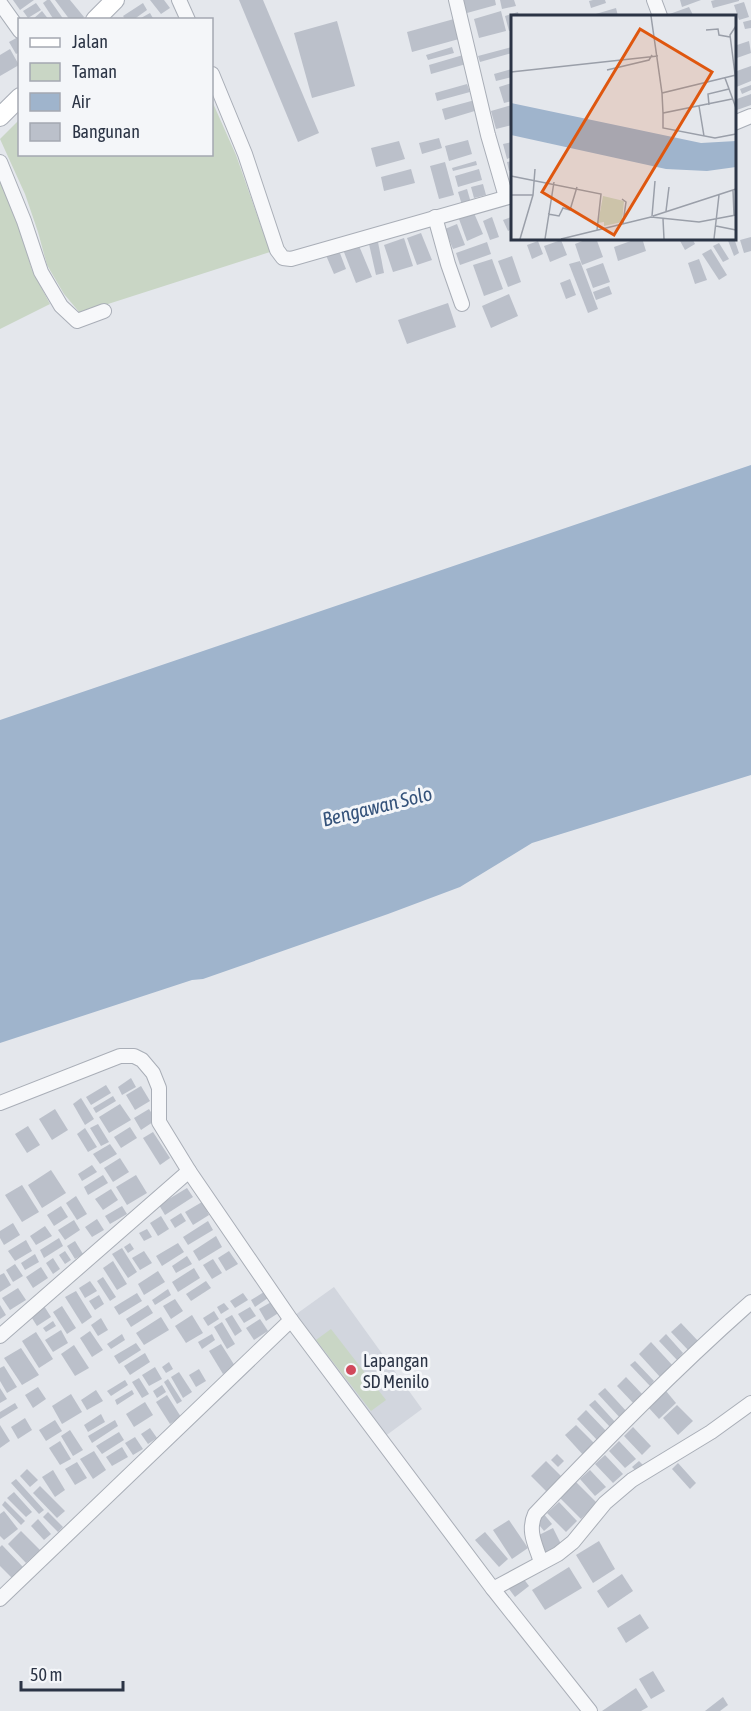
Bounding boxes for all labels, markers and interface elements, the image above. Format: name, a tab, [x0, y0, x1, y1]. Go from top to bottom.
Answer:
inset map	[511, 15, 736, 240]
legend	[18, 18, 213, 156]
text: Jalan	[72, 31, 108, 52]
text: Taman	[72, 61, 117, 82]
text: Air	[72, 91, 91, 112]
text: Bangunan	[72, 121, 140, 142]
water label: Bengawan Solo	[320, 781, 434, 831]
place label: Lapangan SD Menilo	[363, 1350, 429, 1392]
marker: Lapangan SD Menilo	[344, 1363, 358, 1377]
scale bar	[21, 1654, 123, 1692]
text: 50 m	[30, 1664, 62, 1685]

